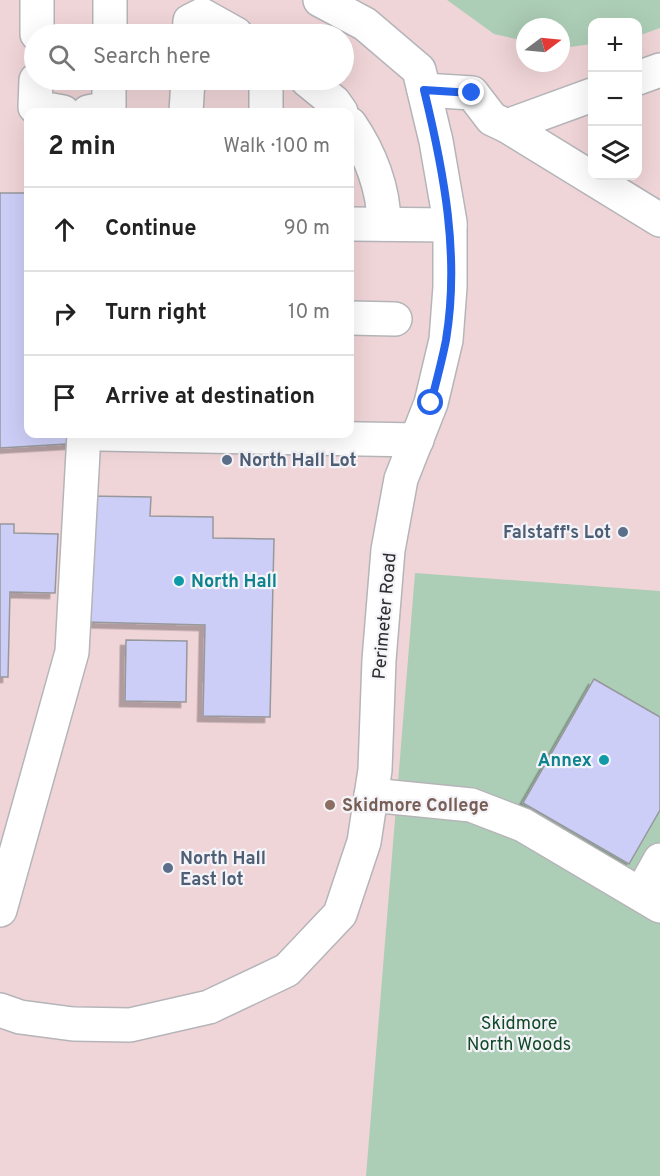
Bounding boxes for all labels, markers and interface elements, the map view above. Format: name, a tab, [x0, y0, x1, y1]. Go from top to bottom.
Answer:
north arrow	[516, 18, 570, 72]
map controls	[588, 18, 642, 180]
button: +	[588, 18, 642, 72]
search box	[24, 24, 354, 90]
icon: search	[45, 41, 78, 74]
text: Search here	[93, 44, 211, 71]
button: −	[588, 72, 642, 126]
route end	[458, 79, 484, 105]
button: layers	[588, 126, 642, 180]
text: 2 min	[48, 131, 116, 164]
text: Walk · 100 m	[223, 134, 330, 160]
icon: ahead	[48, 213, 81, 246]
text: Continue	[105, 216, 196, 243]
text: 90 m	[284, 216, 330, 242]
icon: right	[48, 297, 81, 330]
text: Turn right	[105, 300, 207, 327]
text: 10 m	[288, 300, 330, 326]
icon: arrive	[48, 381, 81, 414]
text: Arrive at destination	[105, 384, 315, 411]
route start	[417, 389, 443, 415]
place label: North Hall Lot	[239, 450, 357, 473]
marker: North Hall Lot	[220, 453, 234, 467]
place label: Falstaff's Lot	[503, 522, 611, 545]
marker: Falstaff's Lot	[616, 525, 630, 539]
street label: Perimeter Road	[368, 552, 402, 680]
place label: North Hall	[191, 571, 277, 594]
marker: North Hall	[172, 574, 186, 588]
place label: Annex	[538, 750, 592, 773]
marker: Annex	[597, 753, 611, 767]
place label: Skidmore College	[342, 795, 489, 818]
marker: Skidmore College	[323, 798, 337, 812]
place label: North Hall East lot	[180, 848, 266, 892]
marker: North Hall East lot	[161, 861, 175, 875]
park label: Skidmore North Woods	[467, 1013, 571, 1057]

